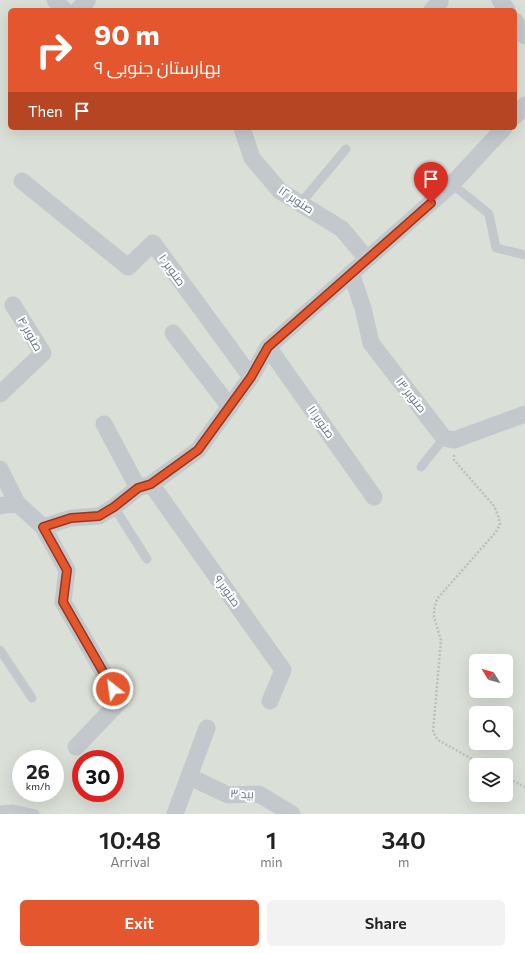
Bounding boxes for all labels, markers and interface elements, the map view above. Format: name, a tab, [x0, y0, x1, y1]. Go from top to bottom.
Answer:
text: 90 m	[94, 17, 160, 51]
icon: right	[28, 24, 80, 76]
text: بهارستان جنوبی ۹	[94, 56, 221, 78]
icon: arrive	[71, 100, 93, 122]
text: Then	[28, 102, 63, 120]
pin	[414, 162, 448, 203]
icon: arrive	[420, 168, 442, 190]
street label: صنوبر ۱۲	[276, 182, 317, 217]
street label: صنوبر ۱۰	[156, 251, 189, 289]
street label: صنوبر ۴	[15, 314, 46, 354]
street label: صنوبر ۱۳	[393, 374, 430, 416]
street label: صنوبر ۱۱	[305, 402, 338, 441]
street label: صنوبر ۹	[211, 572, 244, 610]
north arrow	[469, 654, 513, 698]
map controls	[469, 654, 513, 802]
position arrow	[92, 668, 134, 710]
button: search	[469, 706, 513, 750]
speed limit sign: 30	[72, 750, 124, 802]
button: layers	[469, 758, 513, 802]
text: 26	[26, 759, 50, 783]
text: km/h	[26, 780, 50, 792]
street label: بید ۳	[230, 786, 254, 801]
text: 10:48	[99, 825, 161, 854]
text: 1	[266, 825, 277, 854]
text: 340	[381, 825, 426, 854]
text: Arrival	[110, 854, 150, 870]
text: min	[260, 854, 282, 870]
text: m	[398, 854, 409, 870]
button: Exit	[20, 900, 259, 946]
button: Share	[267, 900, 505, 946]

